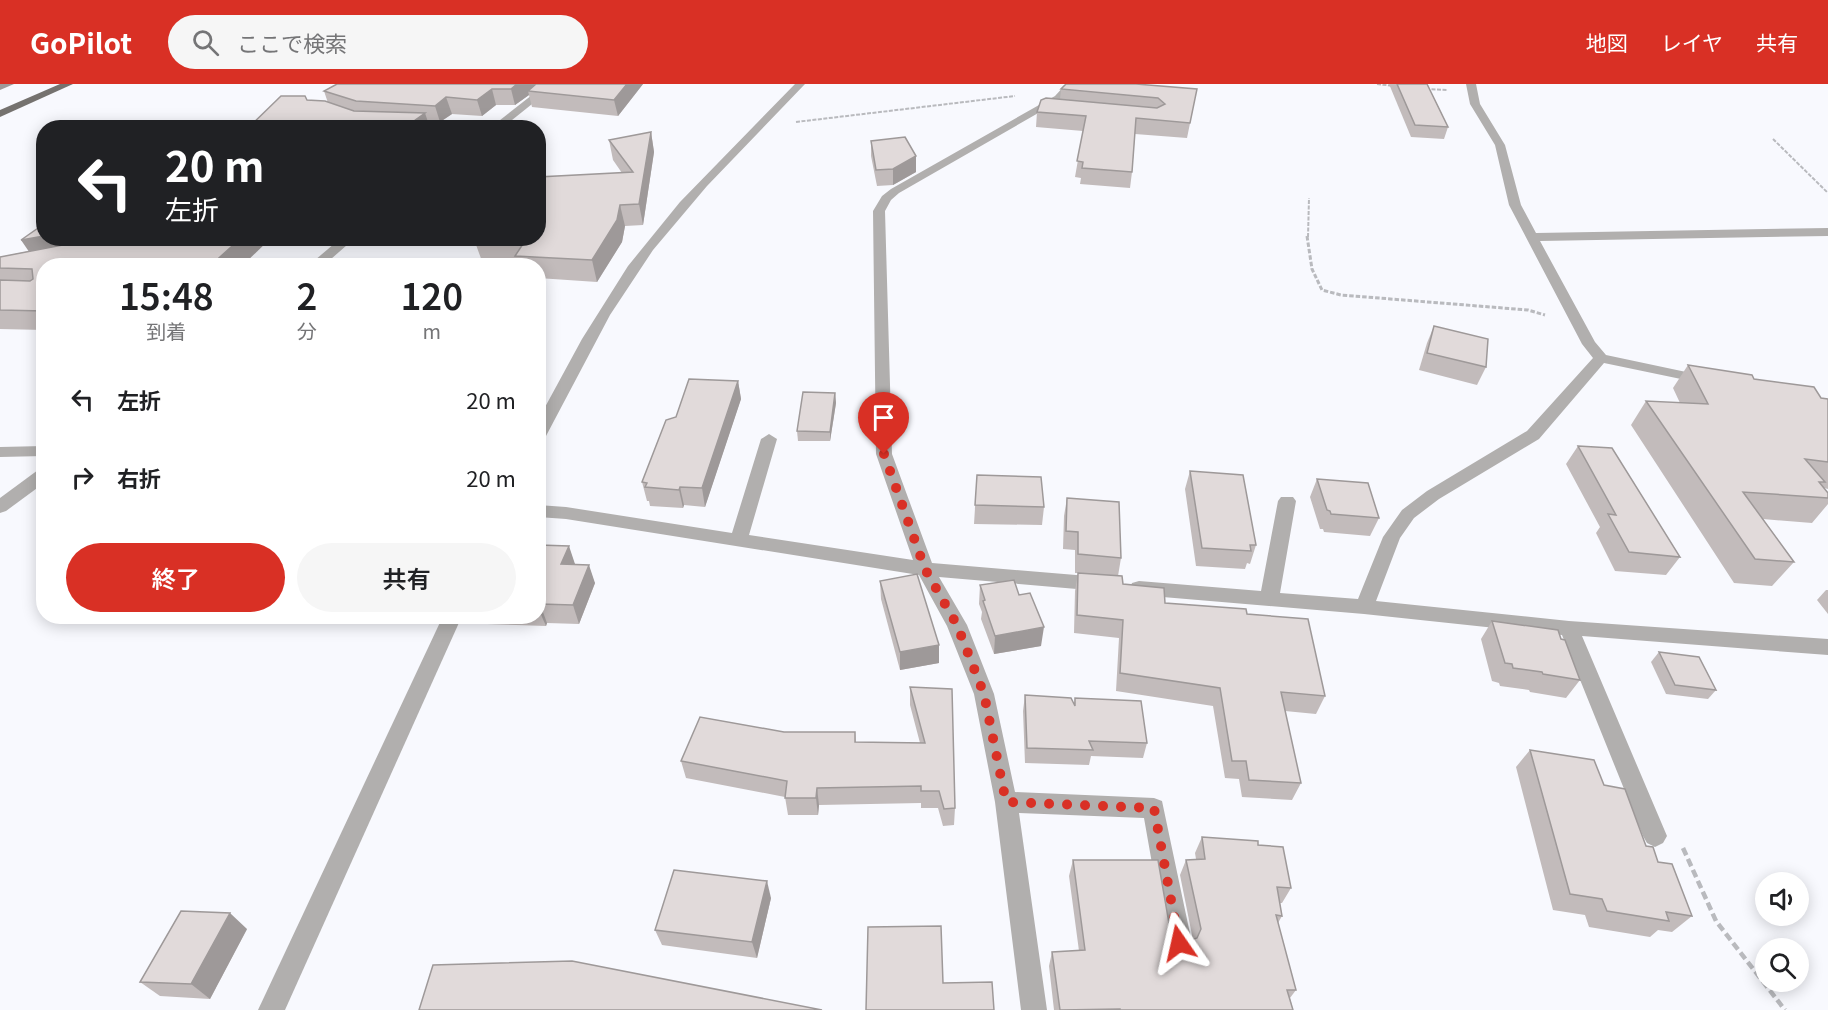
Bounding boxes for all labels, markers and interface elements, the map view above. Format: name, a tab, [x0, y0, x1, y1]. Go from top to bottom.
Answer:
search box	[168, 15, 588, 69]
text: GoPilot	[30, 22, 132, 62]
icon: search	[189, 26, 222, 59]
text: ここで検索	[237, 26, 347, 58]
text: 地図	[1586, 27, 1628, 57]
text: レイヤ	[1661, 27, 1723, 57]
text: 共有	[1756, 27, 1798, 57]
text: 20 m	[165, 133, 265, 194]
icon: left	[66, 144, 144, 222]
text: 左折	[165, 189, 219, 228]
text: 15:48	[119, 268, 214, 320]
text: 2	[297, 268, 317, 320]
text: 120	[400, 268, 463, 320]
text: 到着	[146, 316, 186, 345]
text: 分	[297, 316, 317, 345]
text: m	[422, 316, 441, 345]
icon: left	[66, 383, 99, 416]
text: 左折	[117, 383, 161, 415]
text: 20 m	[466, 383, 516, 415]
pin	[858, 392, 909, 454]
icon: arrive	[867, 401, 900, 434]
icon: right	[66, 461, 99, 494]
text: 右折	[117, 461, 161, 493]
text: 20 m	[466, 461, 516, 493]
button: 終了	[66, 543, 285, 612]
button: 共有	[297, 543, 516, 612]
map controls	[1755, 872, 1809, 992]
button: sound	[1755, 872, 1809, 926]
position arrow	[1147, 911, 1211, 975]
button: search	[1755, 938, 1809, 992]

